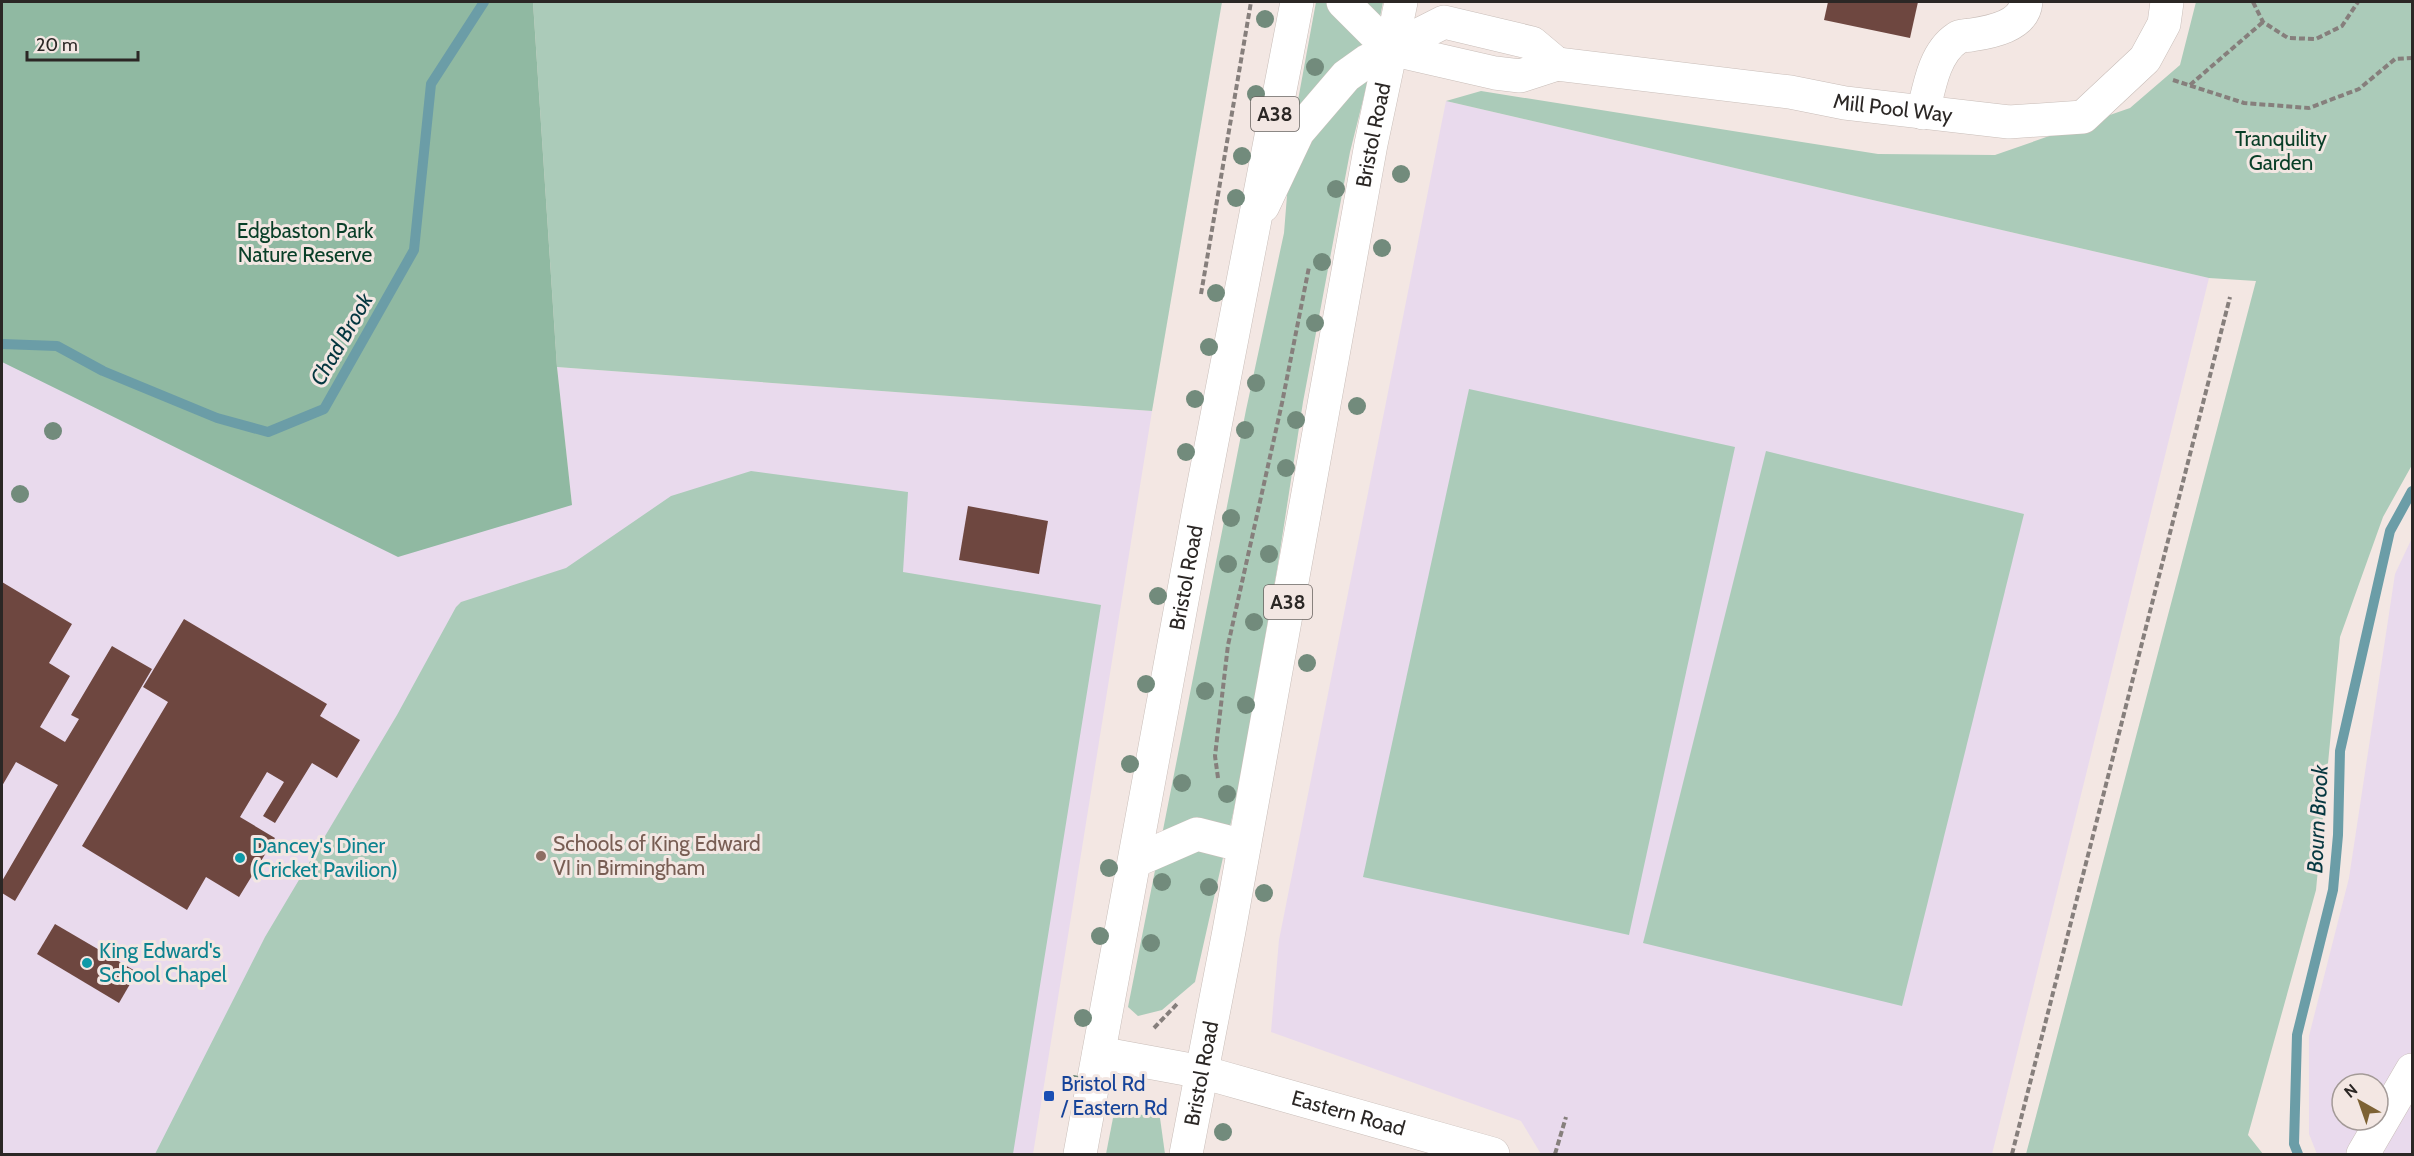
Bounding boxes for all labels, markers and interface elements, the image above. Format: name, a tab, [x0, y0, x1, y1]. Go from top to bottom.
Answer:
scale bar	[27, 24, 138, 62]
text: 20 m	[36, 34, 78, 56]
street label: Bristol Road	[1350, 80, 1396, 189]
street label: Mill Pool Way	[1831, 88, 1954, 127]
road number: A38	[1251, 97, 1299, 131]
park label: Tranquility Garden	[2235, 126, 2327, 175]
park label: Edgbaston Park Nature Reserve	[237, 218, 374, 267]
water label: Chad Brook	[304, 288, 379, 390]
street label: Bristol Road	[1164, 523, 1208, 632]
road number: A38	[1264, 585, 1312, 619]
water label: Bourn Brook	[2301, 764, 2334, 874]
place label: Schools of King Edward VI in Birmingham	[553, 831, 761, 880]
place label: Dancey's Diner (Cricket Pavilion)	[252, 833, 398, 882]
marker: Schools of King Edward VI in Birmingham	[534, 849, 548, 863]
marker: Dancey's Diner (Cricket Pavilion)	[233, 851, 247, 865]
place label: King Edward's School Chapel	[99, 938, 227, 987]
marker: King Edward's School Chapel	[80, 956, 94, 970]
street label: Bristol Road	[1179, 1019, 1223, 1128]
place label: Bristol Rd / Eastern Rd	[1060, 1071, 1168, 1120]
north arrow	[2330, 1072, 2390, 1132]
text: N	[2340, 1080, 2361, 1102]
street label: Eastern Road	[1289, 1085, 1408, 1141]
marker: Bristol Rd / Eastern Rd	[1042, 1089, 1056, 1103]

